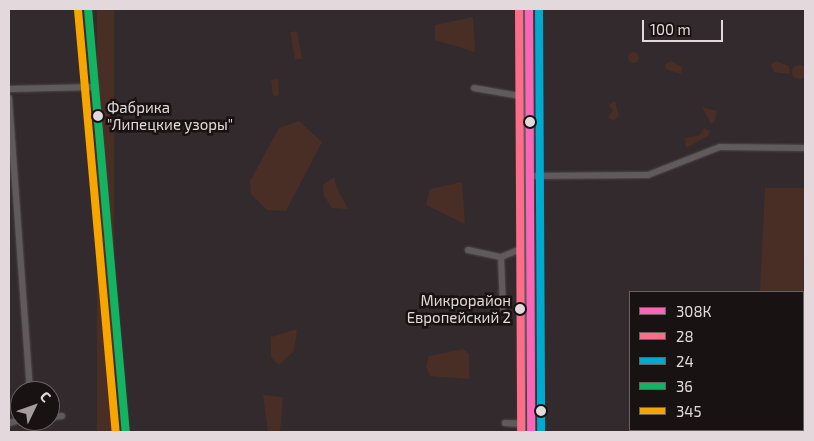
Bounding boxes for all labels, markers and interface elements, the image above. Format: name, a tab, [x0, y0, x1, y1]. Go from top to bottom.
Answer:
scale bar	[644, 10, 725, 42]
text: 100 m	[650, 20, 691, 38]
place label: Фабрика "Липецкие узоры"	[107, 98, 233, 133]
marker: Фабрика "Липецкие узоры"	[93, 111, 103, 121]
unlabelled marker	[525, 117, 535, 127]
place label: Микрорайон Европейский 2	[407, 291, 511, 326]
legend	[629, 291, 804, 431]
text: 308К	[676, 302, 712, 320]
marker: Микрорайон Европейский 2	[515, 304, 525, 314]
text: 28	[676, 327, 694, 345]
text: 24	[676, 352, 694, 370]
text: 36	[676, 377, 693, 395]
north arrow	[10, 381, 60, 431]
text: С	[37, 388, 55, 405]
text: 345	[676, 402, 702, 420]
unlabelled marker	[536, 406, 546, 416]

